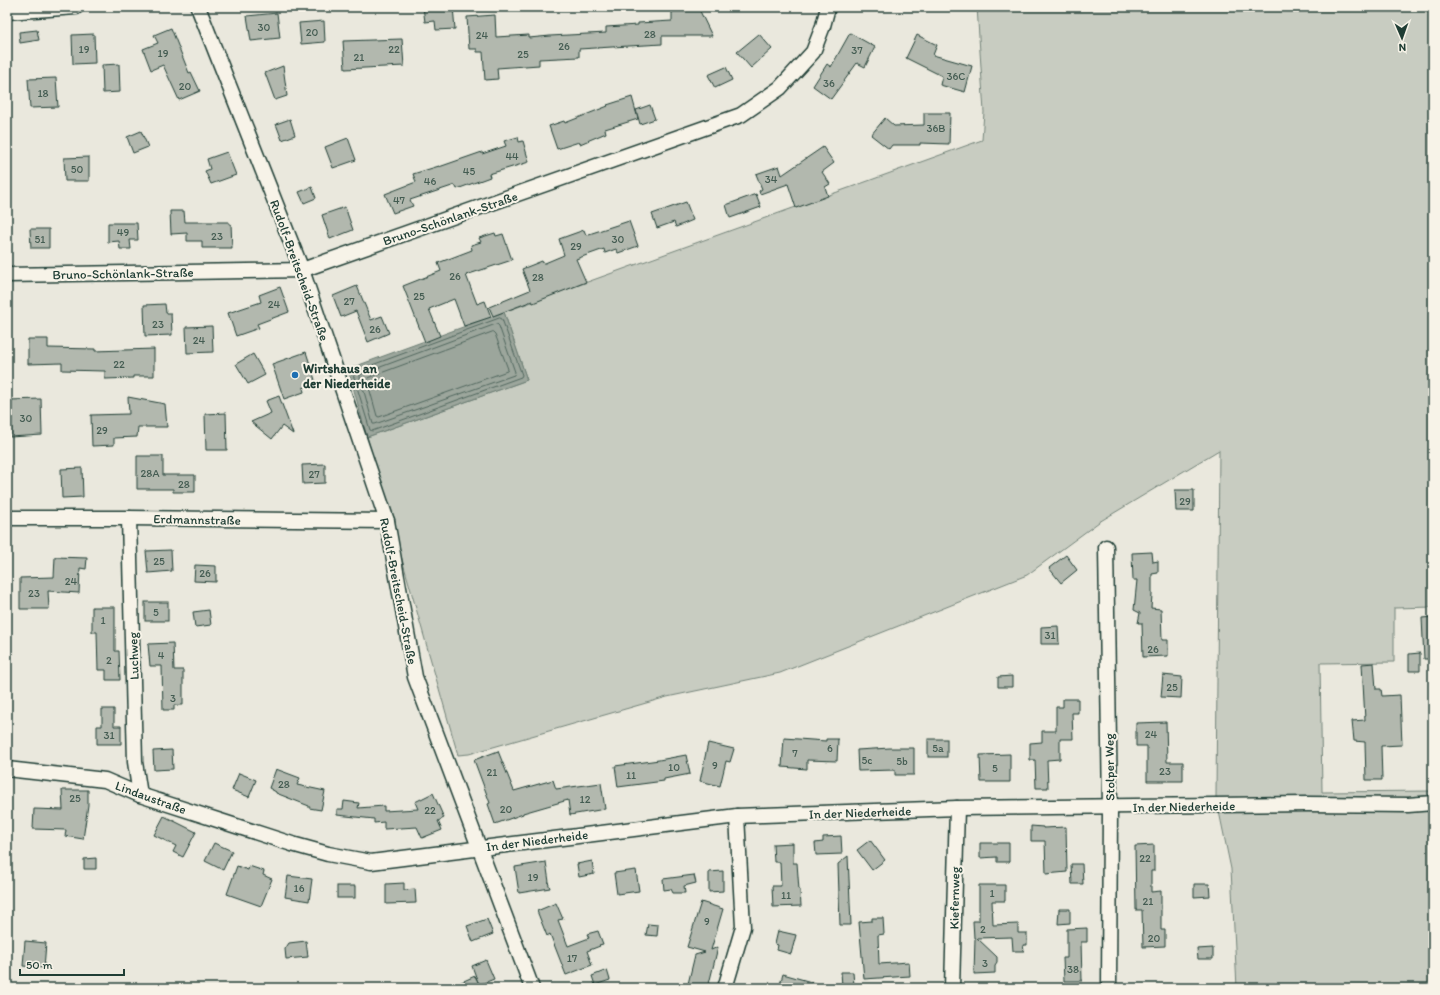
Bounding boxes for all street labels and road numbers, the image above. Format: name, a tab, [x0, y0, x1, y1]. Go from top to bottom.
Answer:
street label: Bruno-Schönlank-Straße	[381, 188, 519, 249]
street label: Rudolf-Breitscheid-Straße	[267, 198, 332, 343]
street label: Bruno-Schönlank-Straße	[52, 265, 194, 282]
street label: Erdmannstraße	[153, 511, 241, 528]
street label: Rudolf-Breitscheid-Straße	[377, 517, 420, 666]
street label: Luchweg	[125, 631, 142, 680]
street label: Stolper Weg	[1101, 733, 1118, 801]
street label: Lindaustraße	[113, 778, 188, 817]
street label: In der Niederheide	[1133, 798, 1235, 815]
street label: In der Niederheide	[808, 803, 912, 822]
street label: In der Niederheide	[485, 827, 589, 854]
street label: Kiefernweg	[946, 866, 963, 930]

